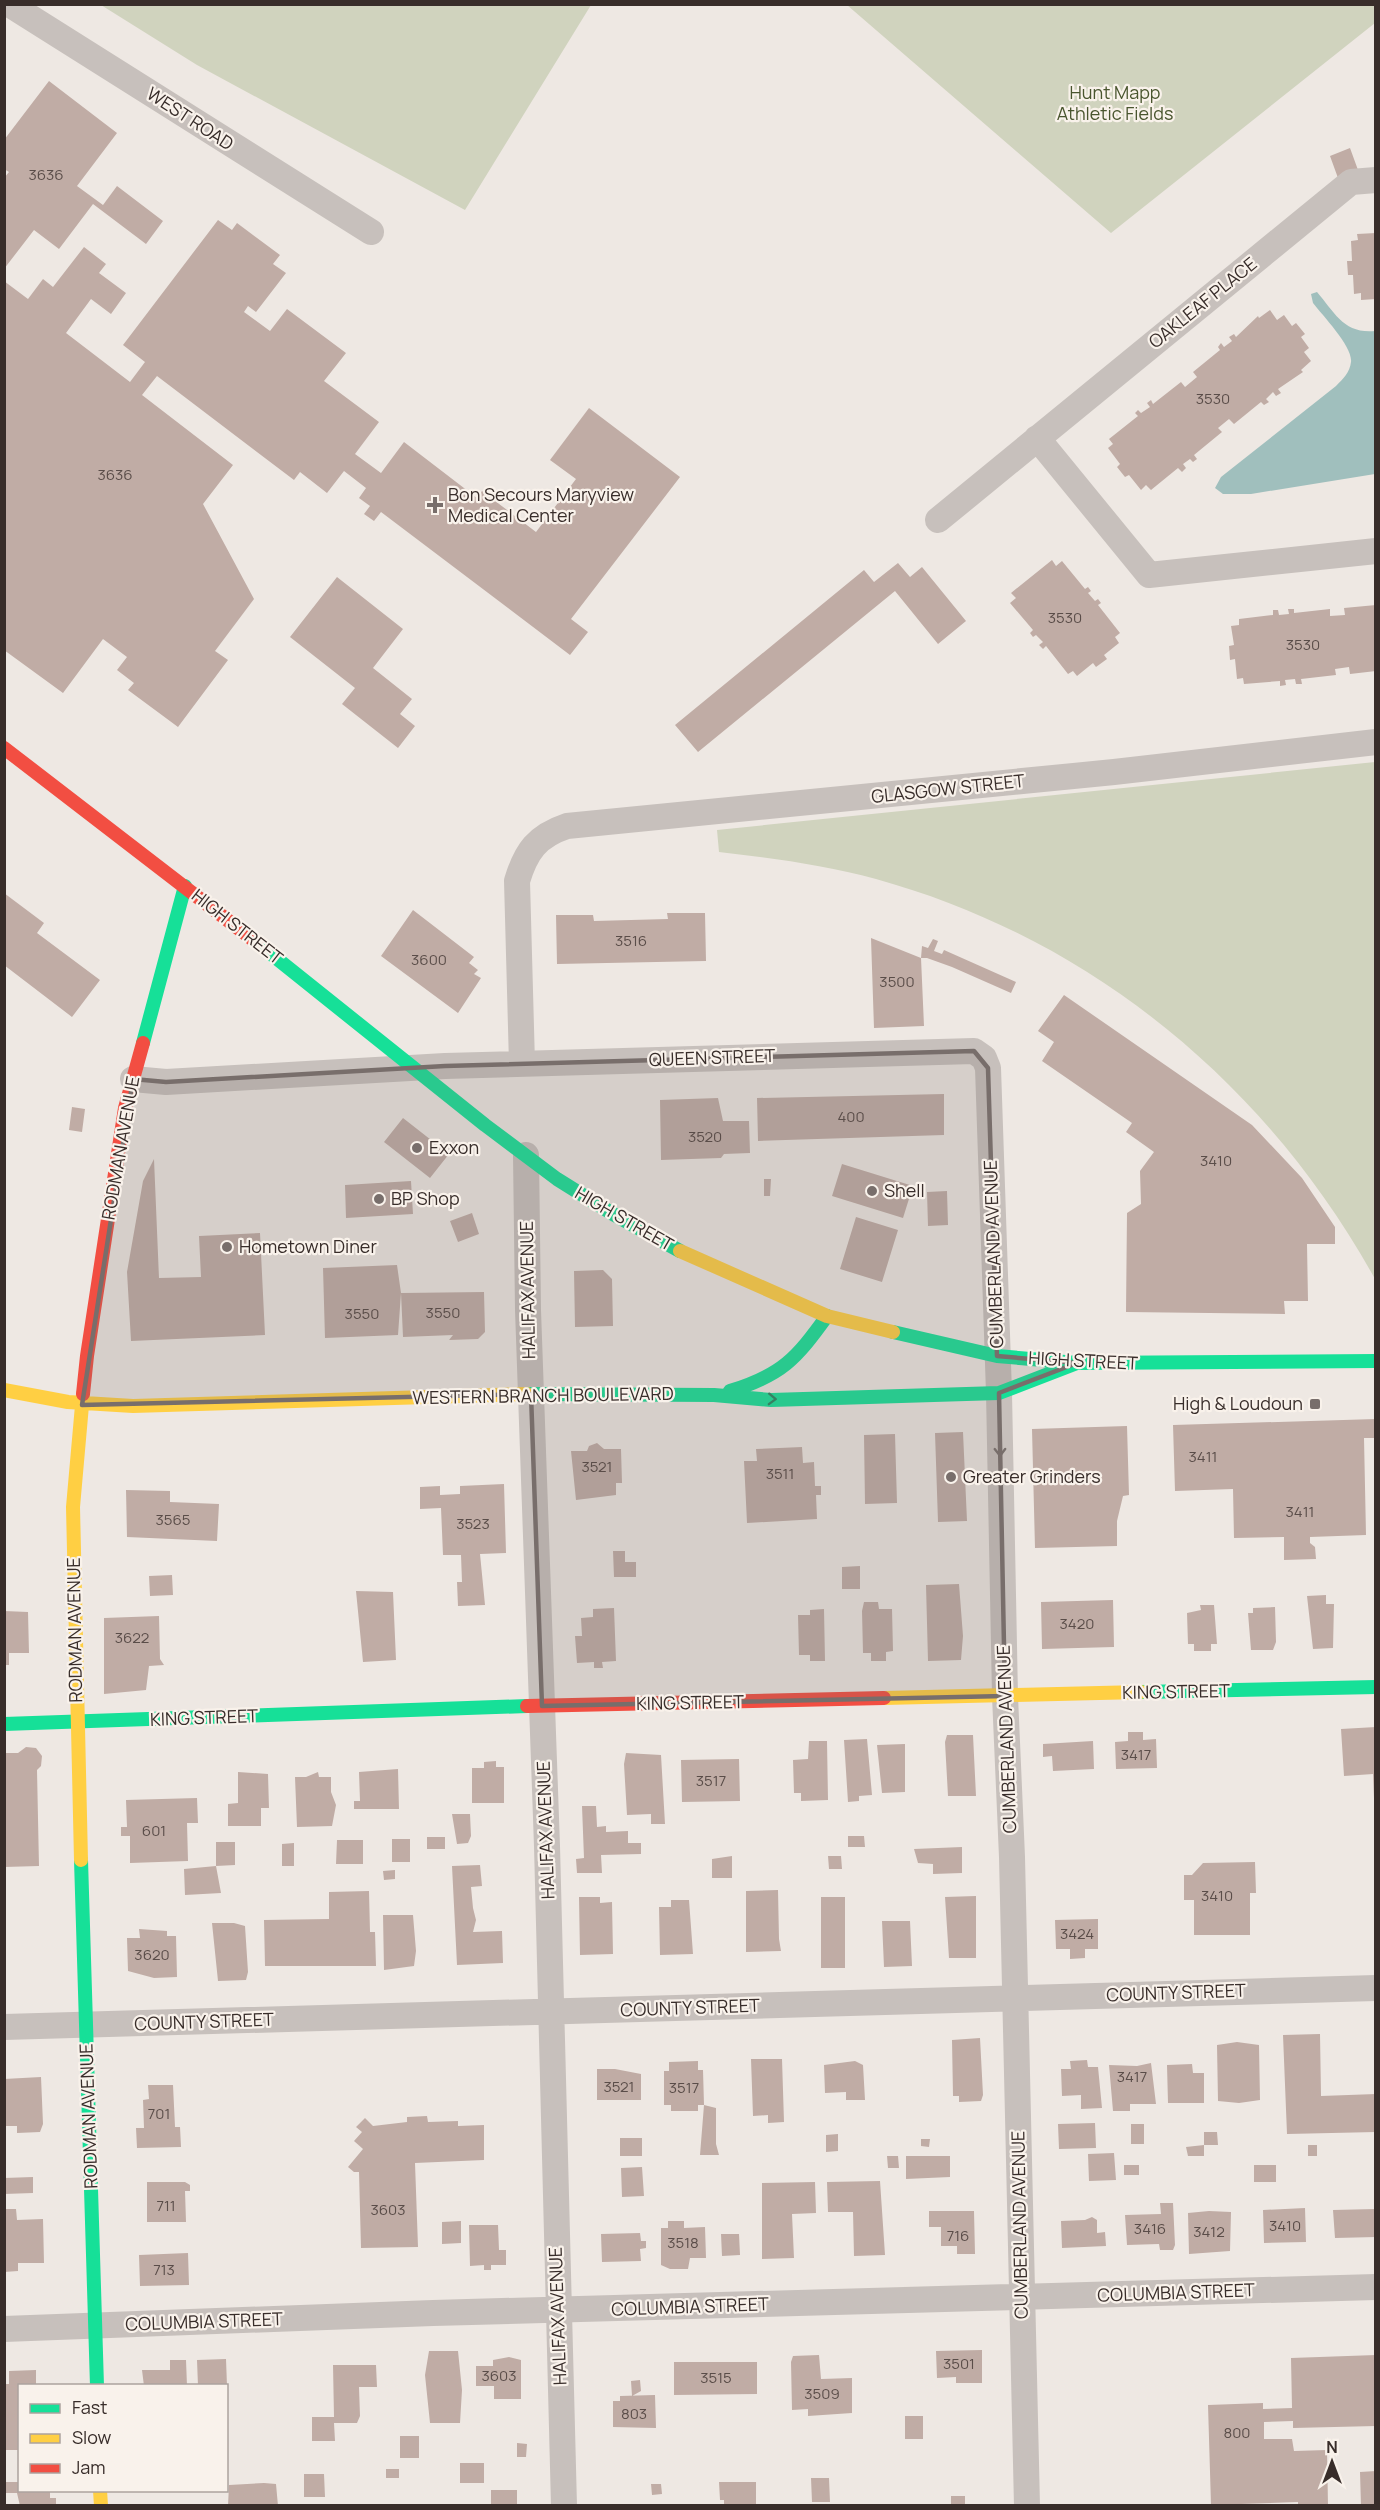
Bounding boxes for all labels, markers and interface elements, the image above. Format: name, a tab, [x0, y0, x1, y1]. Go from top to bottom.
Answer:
park label: Hunt Mapp Athletic Fields	[1057, 80, 1173, 125]
street label: WEST ROAD	[142, 81, 239, 155]
house number: 3636	[28, 164, 64, 185]
street label: OAKLEAF PLACE	[1143, 251, 1261, 353]
house number: 3530	[1196, 388, 1230, 409]
house number: 3636	[97, 464, 133, 485]
place label: Bon Secours Maryview Medical Center	[448, 482, 634, 527]
marker: Bon Secours Maryview Medical Center	[426, 496, 444, 514]
house number: 3530	[1048, 607, 1082, 628]
house number: 3530	[1286, 634, 1320, 655]
street label: GLASGOW STREET	[870, 768, 1026, 808]
street label: HIGH STREET	[187, 883, 288, 970]
house number: 3516	[615, 930, 647, 951]
house number: 3600	[411, 949, 447, 970]
house number: 3500	[879, 971, 915, 992]
street label: QUEEN STREET	[648, 1043, 776, 1071]
street label: RODMAN AVENUE	[96, 1074, 144, 1222]
house number: 400	[837, 1106, 865, 1127]
house number: 3520	[688, 1126, 722, 1147]
place label: Exxon	[429, 1135, 479, 1159]
marker: Exxon	[410, 1141, 424, 1155]
house number: 3410	[1200, 1150, 1232, 1171]
street label: CUMBERLAND AVENUE	[978, 1159, 1008, 1349]
place label: Shell	[884, 1178, 925, 1202]
street label: HIGH STREET	[571, 1180, 678, 1256]
marker: Shell	[865, 1184, 879, 1198]
place label: BP Shop	[391, 1186, 460, 1210]
marker: BP Shop	[372, 1192, 386, 1206]
street label: HALIFAX AVENUE	[514, 1221, 540, 1359]
place label: Hometown Diner	[239, 1234, 377, 1258]
marker: Hometown Diner	[220, 1240, 234, 1254]
house number: 3550	[426, 1302, 460, 1323]
house number: 3550	[345, 1303, 379, 1324]
street label: HIGH STREET	[1028, 1345, 1139, 1375]
street label: WESTERN BRANCH BOULEVARD	[412, 1381, 674, 1409]
place label: High & Loudoun	[1173, 1391, 1303, 1415]
one-way arrow	[768, 1393, 777, 1406]
marker: High & Loudoun	[1308, 1397, 1322, 1411]
house number: 3411	[1189, 1446, 1217, 1467]
one-way arrow	[994, 1447, 1006, 1456]
house number: 3521	[582, 1456, 612, 1477]
house number: 3511	[766, 1463, 794, 1484]
place label: Greater Grinders	[963, 1464, 1101, 1488]
marker: Greater Grinders	[944, 1470, 958, 1484]
house number: 3411	[1286, 1501, 1314, 1522]
house number: 3565	[156, 1509, 190, 1530]
house number: 3523	[456, 1513, 490, 1534]
street label: RODMAN AVENUE	[61, 1557, 87, 1703]
house number: 3420	[1060, 1613, 1094, 1634]
house number: 3622	[115, 1627, 149, 1648]
street label: CUMBERLAND AVENUE	[991, 1644, 1021, 1834]
street label: KING STREET	[1122, 1678, 1230, 1704]
street label: KING STREET	[636, 1689, 744, 1715]
street label: KING STREET	[150, 1703, 259, 1731]
house number: 3417	[1121, 1744, 1151, 1765]
street label: HALIFAX AVENUE	[531, 1760, 559, 1900]
house number: 3517	[696, 1770, 726, 1791]
house number: 601	[142, 1820, 166, 1841]
house number: 3410	[1201, 1885, 1233, 1906]
house number: 3424	[1060, 1923, 1094, 1944]
house number: 3620	[134, 1944, 170, 1965]
street label: COUNTY STREET	[1106, 1978, 1246, 2006]
street label: COUNTY STREET	[620, 1993, 760, 2021]
street label: COUNTY STREET	[134, 2007, 274, 2035]
street label: RODMAN AVENUE	[73, 2043, 103, 2189]
house number: 3417	[1117, 2066, 1147, 2087]
house number: 3521	[604, 2076, 634, 2097]
house number: 3517	[669, 2077, 699, 2098]
house number: 701	[148, 2103, 170, 2124]
street label: CUMBERLAND AVENUE	[1005, 2131, 1033, 2319]
house number: 711	[156, 2195, 176, 2216]
house number: 3603	[370, 2199, 406, 2220]
house number: 3410	[1269, 2215, 1301, 2236]
house number: 3416	[1134, 2218, 1166, 2239]
house number: 3412	[1193, 2221, 1225, 2242]
house number: 716	[947, 2225, 969, 2246]
house number: 3518	[667, 2232, 699, 2253]
street label: HALIFAX AVENUE	[543, 2246, 571, 2386]
house number: 713	[153, 2259, 175, 2280]
street label: COLUMBIA STREET	[1097, 2277, 1255, 2307]
street label: COLUMBIA STREET	[611, 2291, 769, 2321]
street label: COLUMBIA STREET	[125, 2306, 283, 2336]
house number: 3501	[943, 2353, 975, 2374]
house number: 3603	[481, 2365, 517, 2386]
house number: 3515	[700, 2367, 732, 2388]
house number: 3509	[804, 2383, 840, 2404]
legend	[18, 2384, 228, 2492]
text: Fast	[72, 2395, 107, 2419]
house number: 803	[621, 2403, 647, 2424]
house number: 800	[1223, 2422, 1251, 2443]
text: Slow	[72, 2425, 112, 2449]
north arrow	[1302, 2432, 1362, 2492]
text: N	[1326, 2436, 1338, 2458]
text: Jam	[72, 2455, 106, 2479]

